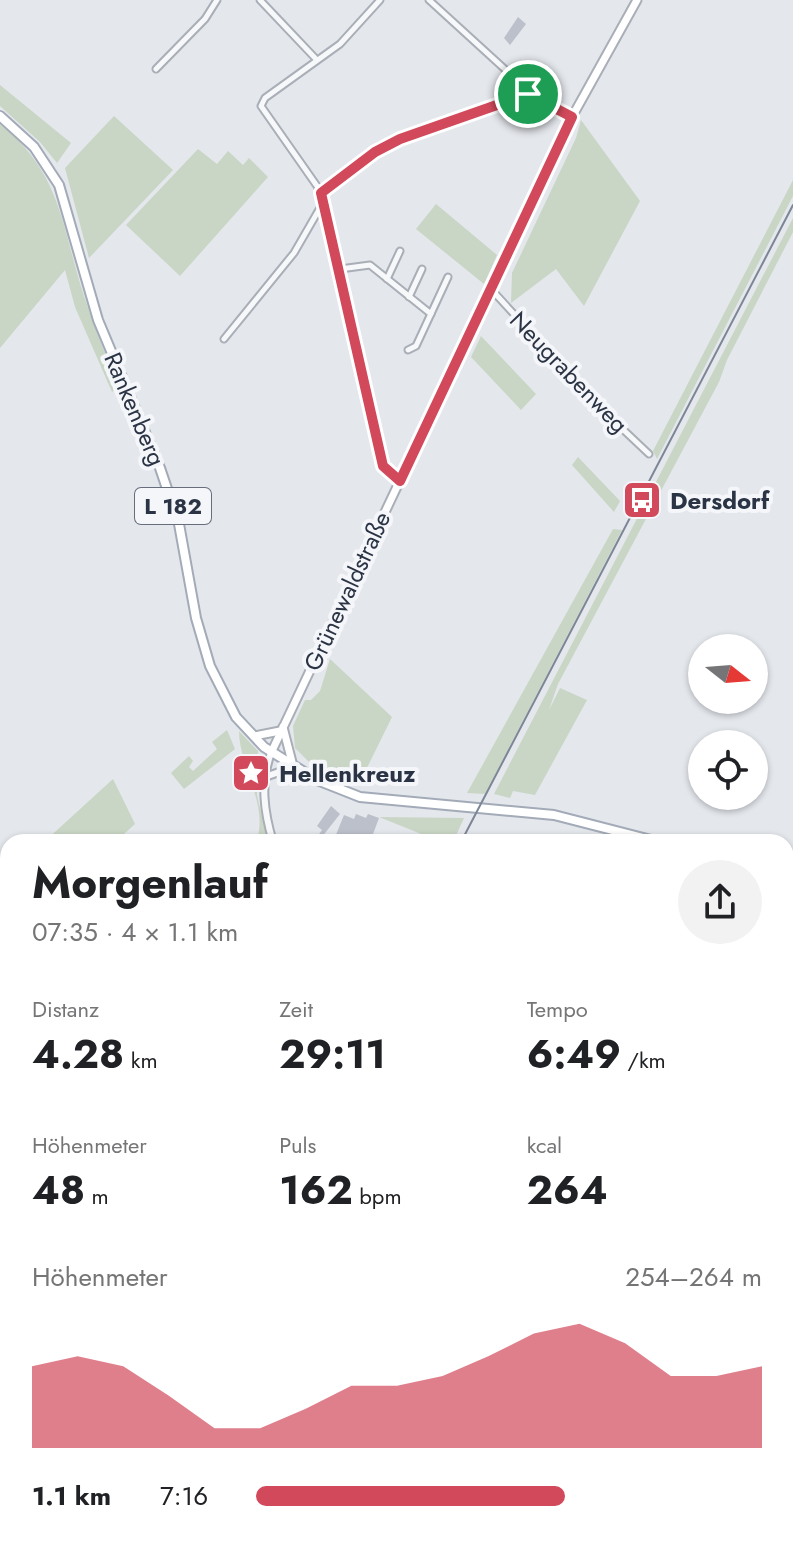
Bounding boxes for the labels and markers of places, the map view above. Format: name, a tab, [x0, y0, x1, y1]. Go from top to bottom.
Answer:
pin	[494, 60, 562, 128]
bus stop icon: Dersdorf	[621, 479, 663, 521]
place label: Dersdorf	[670, 483, 771, 518]
place icon: Hellenkreuz	[230, 752, 272, 794]
place label: Hellenkreuz	[279, 756, 416, 791]

